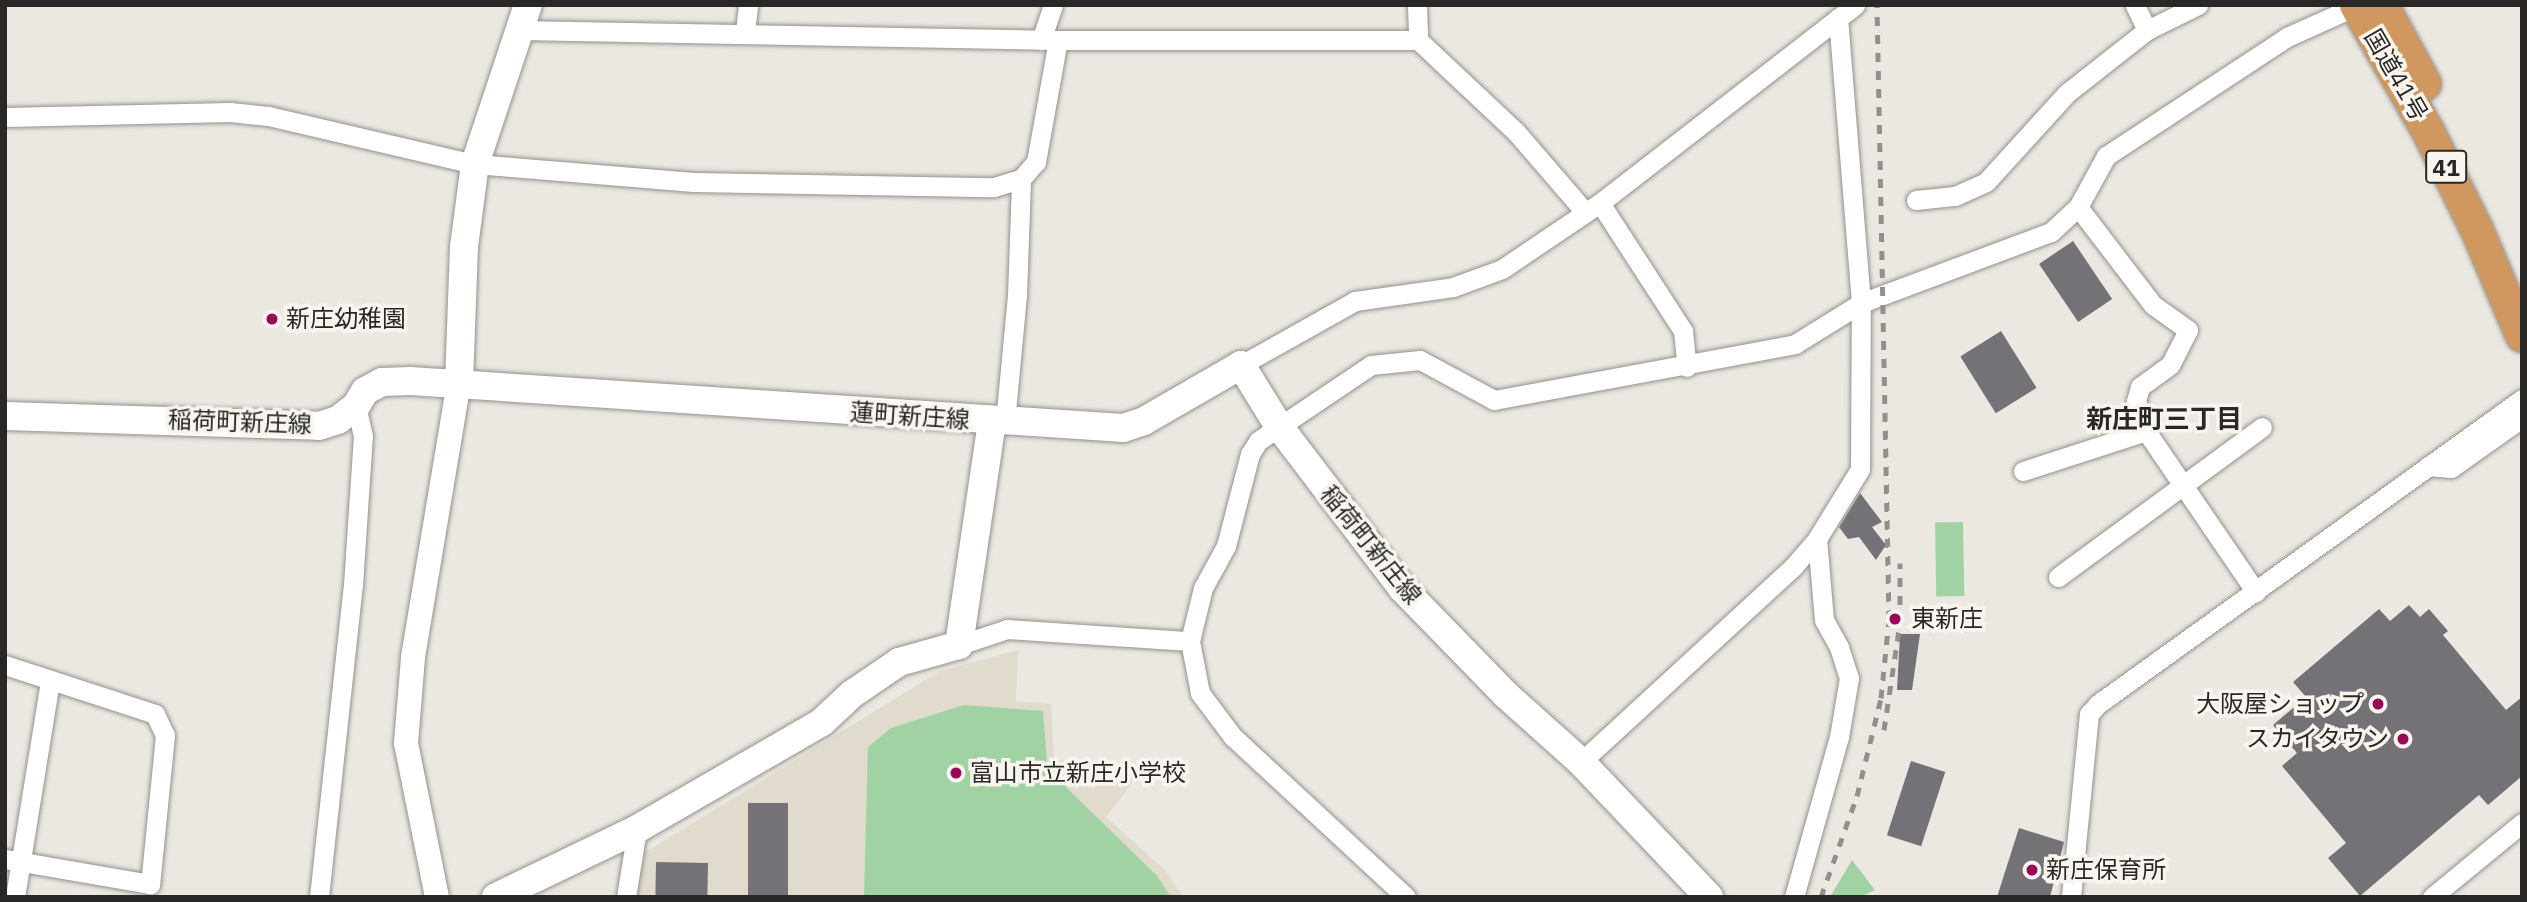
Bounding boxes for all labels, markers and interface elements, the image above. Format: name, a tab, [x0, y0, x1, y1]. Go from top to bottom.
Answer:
street label: 国道41号	[2358, 24, 2434, 126]
road number: 41	[2425, 148, 2467, 186]
place label: 新庄幼稚園	[286, 305, 406, 333]
marker: 新庄幼稚園	[264, 311, 280, 327]
street label: 蓮町新庄線	[849, 397, 971, 435]
district label: 新庄町三丁目	[2086, 403, 2242, 435]
street label: 稲荷町新庄線	[168, 405, 312, 439]
street label: 稲荷町新庄線	[1314, 480, 1428, 610]
place label: 東新庄	[1911, 605, 1983, 633]
marker: 東新庄	[1885, 609, 1905, 629]
place label: 大阪屋ショップ	[2196, 690, 2364, 718]
marker: 大阪屋ショップ	[2370, 696, 2386, 712]
place label: スカイタウン	[2245, 725, 2389, 753]
marker: スカイタウン	[2395, 731, 2411, 747]
place label: 富山市立新庄小学校	[970, 759, 1186, 787]
marker: 富山市立新庄小学校	[948, 765, 964, 781]
place label: 新庄保育所	[2046, 856, 2166, 884]
marker: 新庄保育所	[2024, 862, 2040, 878]

